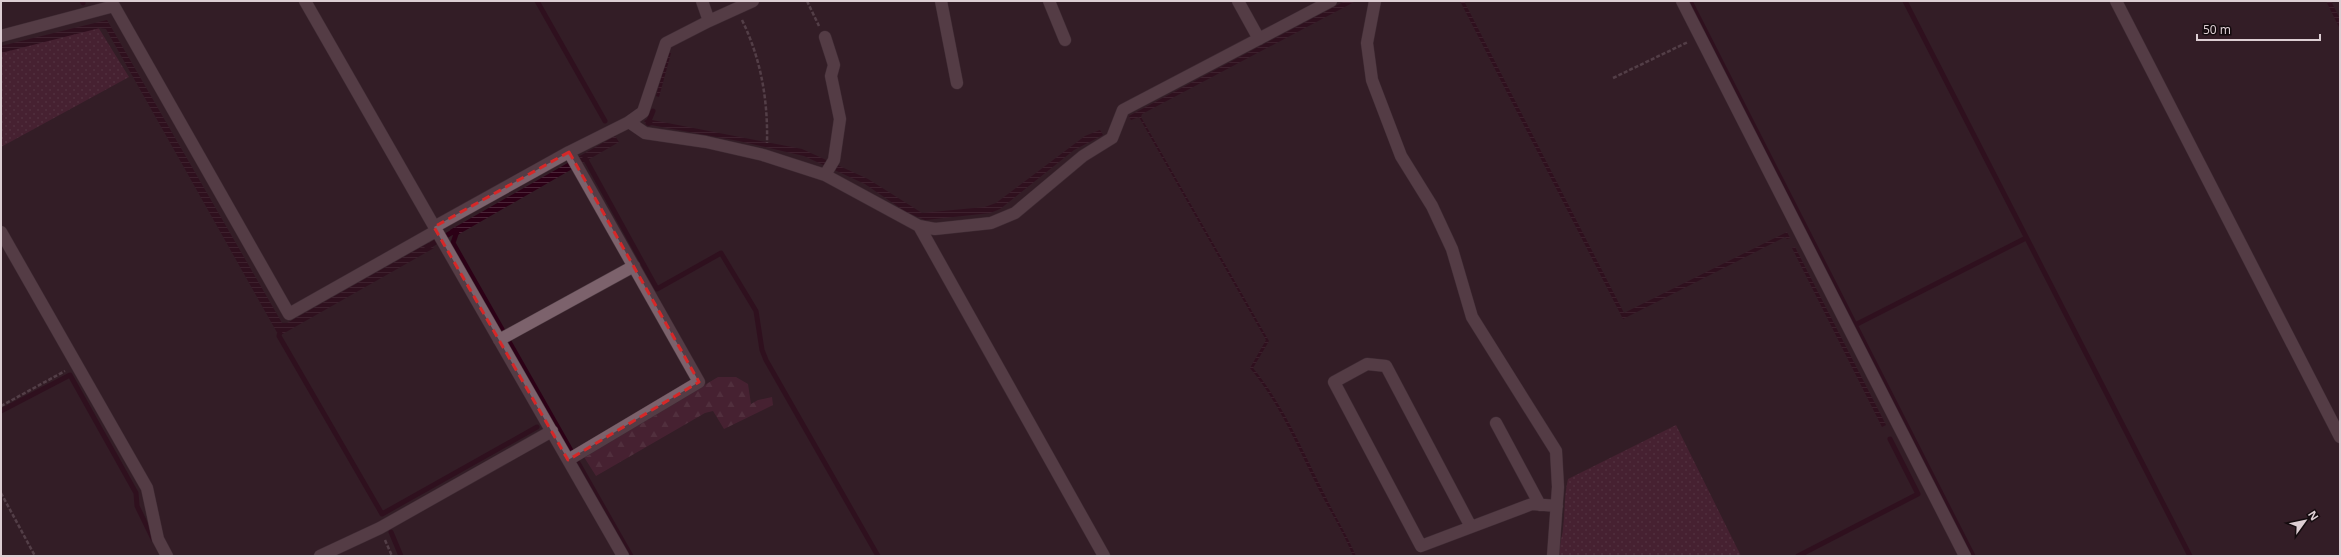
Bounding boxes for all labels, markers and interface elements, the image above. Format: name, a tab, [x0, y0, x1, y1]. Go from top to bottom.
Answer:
scale bar	[2197, 16, 2320, 42]
text: 50 m	[2203, 21, 2231, 38]
north arrow	[2285, 501, 2325, 541]
text: N	[2305, 507, 2323, 523]

